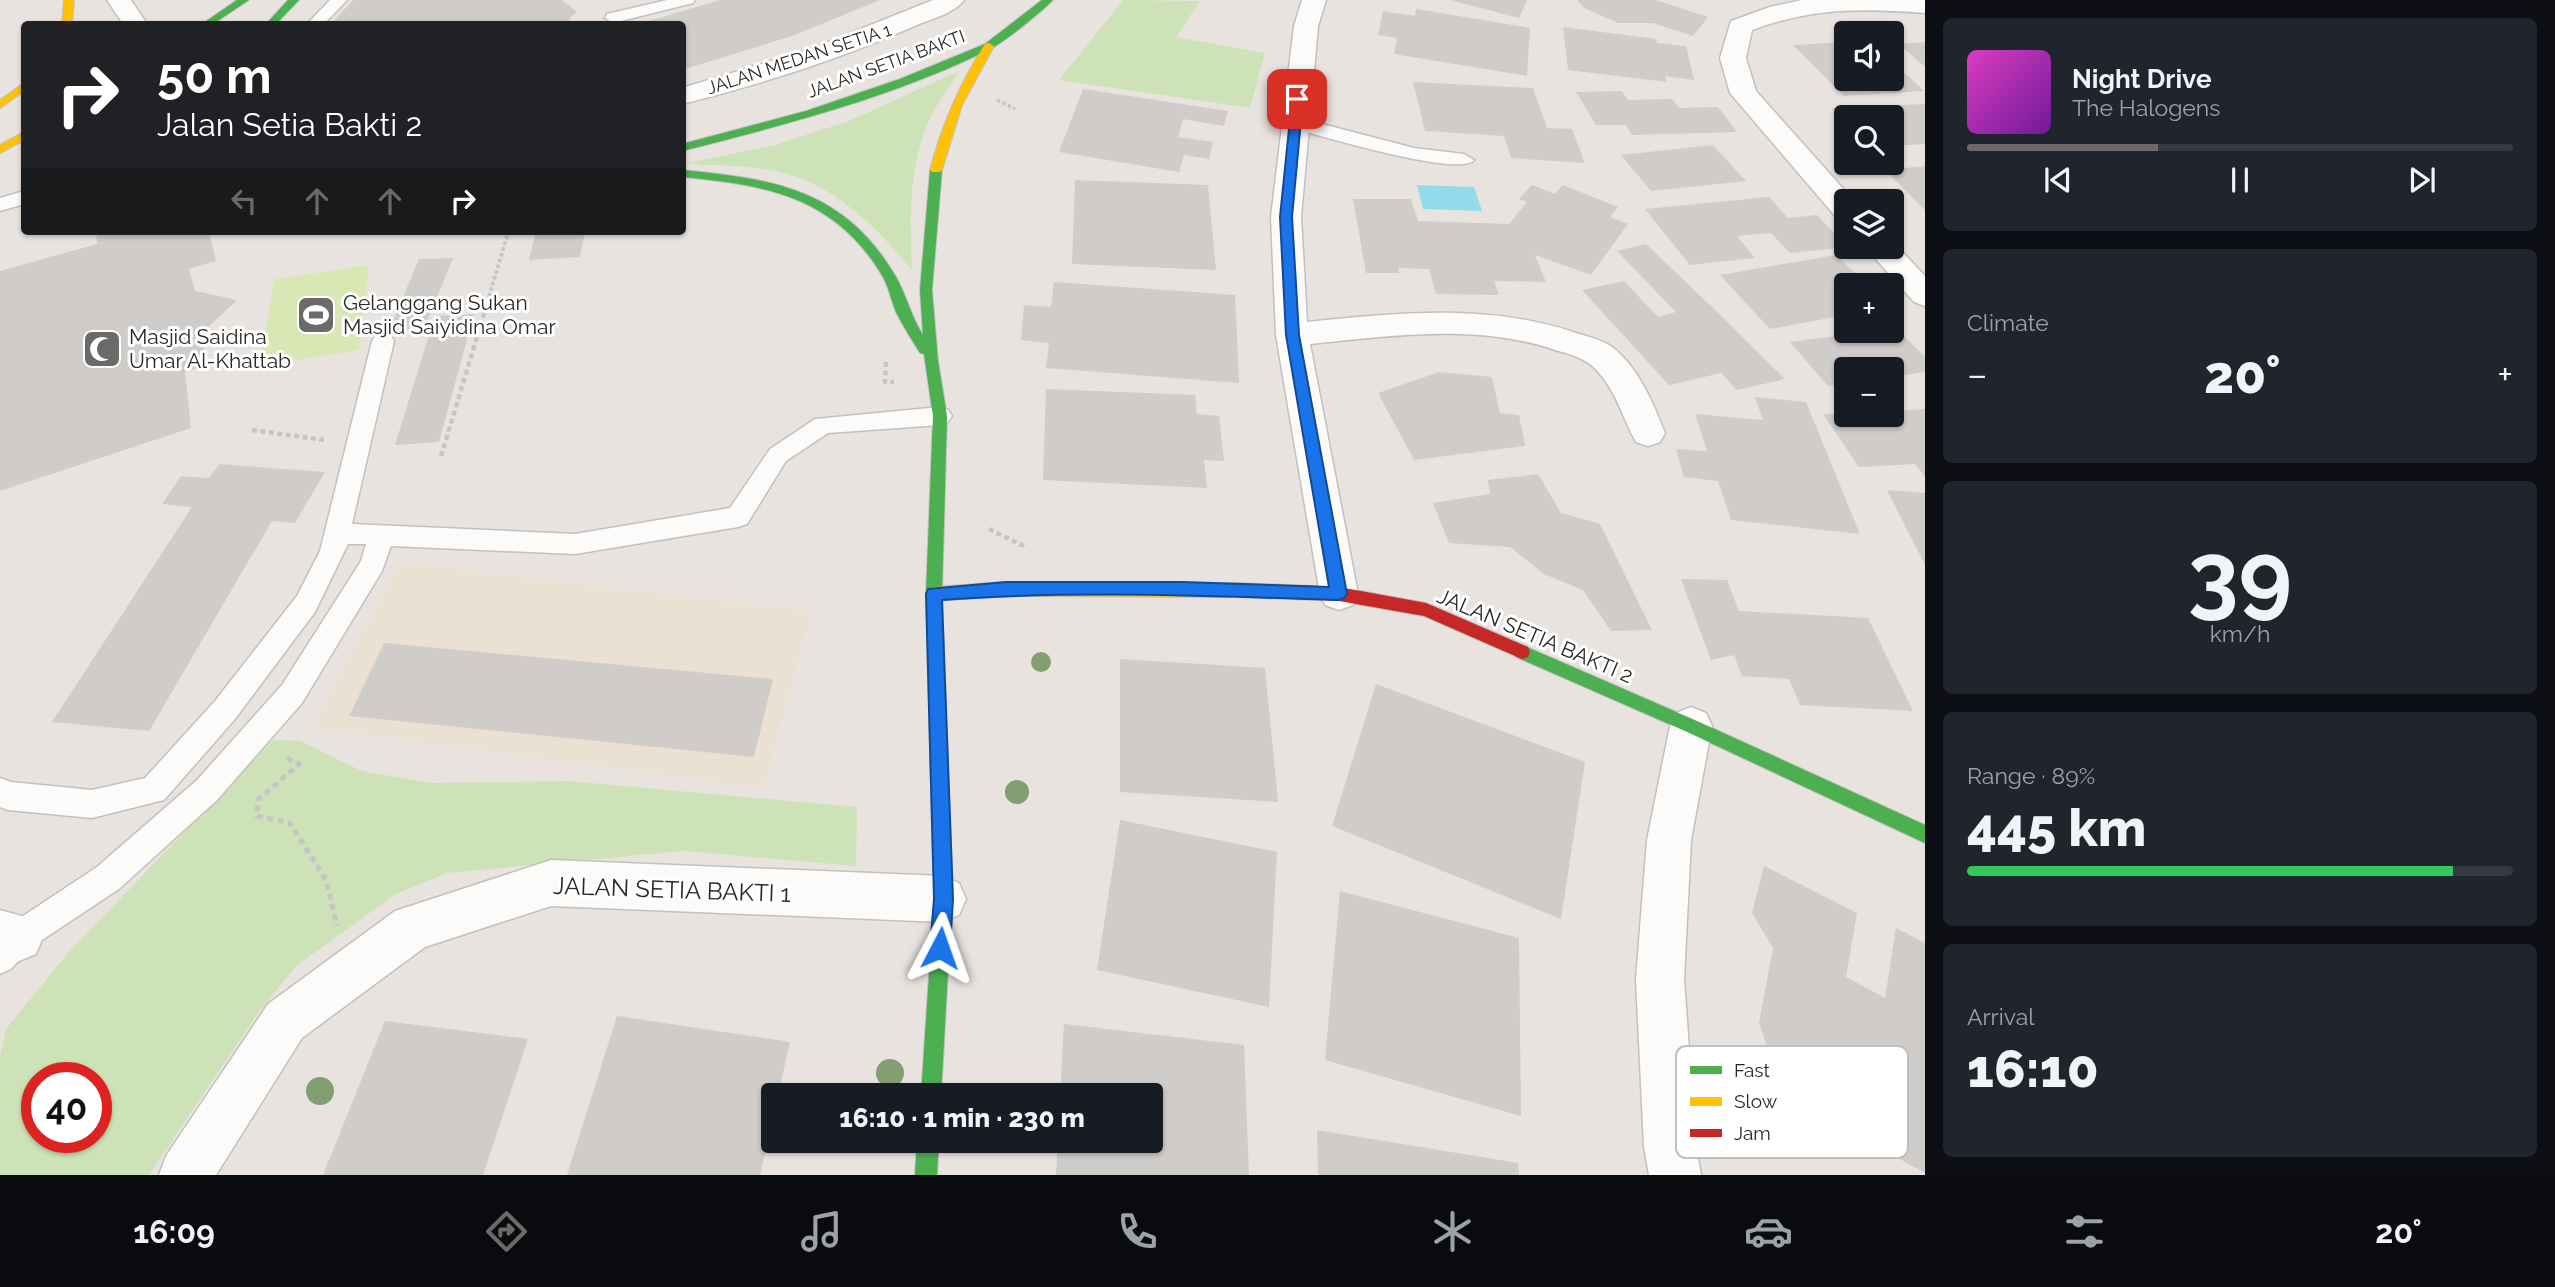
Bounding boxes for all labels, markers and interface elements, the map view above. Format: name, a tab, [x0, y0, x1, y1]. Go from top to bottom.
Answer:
street label: JALAN MEDAN SETIA 1	[704, 19, 894, 98]
map controls	[1834, 21, 1904, 427]
button: sound	[1834, 21, 1904, 91]
street label: JALAN SETIA BAKTI	[804, 25, 967, 102]
text: 50 m	[157, 47, 272, 104]
icon: right	[42, 49, 133, 140]
text: Night Drive	[2072, 64, 2211, 94]
pin	[1267, 69, 1327, 129]
icon: arrive	[1278, 80, 1316, 118]
text: The Halogens	[2072, 94, 2220, 121]
button: search	[1834, 105, 1904, 175]
text: Jalan Setia Bakti 2	[157, 106, 422, 143]
icon: previous	[2039, 161, 2077, 199]
icon: pause	[2221, 161, 2259, 199]
icon: next	[2403, 161, 2441, 199]
icon: left	[225, 182, 263, 220]
icon: ahead	[298, 182, 336, 220]
icon: ahead	[371, 182, 409, 220]
icon: right	[444, 182, 482, 220]
button: layers	[1834, 189, 1904, 259]
button: +	[1834, 273, 1904, 343]
place label: Gelanggang Sukan Masjid Saiyidina Omar	[343, 290, 556, 339]
sports icon: Gelanggang Sukan Masjid Saiyidina Omar	[295, 294, 337, 336]
text: Climate	[1967, 309, 2049, 336]
place label: Masjid Saidina Umar Al-Khattab	[129, 324, 291, 373]
mosque icon: Masjid Saidina Umar Al-Khattab	[81, 328, 123, 370]
text: 20°	[2204, 344, 2281, 405]
text: −	[1967, 352, 1987, 397]
text: +	[2497, 352, 2513, 397]
button: −	[1834, 357, 1904, 427]
text: 39	[2188, 521, 2292, 628]
street label: JALAN SETIA BAKTI 2	[1434, 583, 1637, 688]
text: km/h	[2210, 620, 2270, 647]
text: Range · 89%	[1967, 762, 2095, 789]
text: 445 km	[1967, 797, 2146, 858]
street label: JALAN SETIA BAKTI 1	[553, 871, 791, 908]
position arrow	[903, 911, 977, 985]
text: Arrival	[1967, 1003, 2034, 1030]
text: 16:10	[1967, 1038, 2099, 1099]
legend	[1676, 1046, 1908, 1158]
text: Fast	[1734, 1059, 1770, 1081]
speed limit sign: 40	[21, 1062, 112, 1153]
text: Slow	[1734, 1090, 1778, 1112]
text: 16:10 · 1 min · 230 m	[839, 1103, 1085, 1133]
text: Jam	[1734, 1122, 1771, 1144]
icon: directions	[482, 1207, 531, 1256]
icon: music	[797, 1207, 846, 1256]
icon: phone	[1113, 1207, 1162, 1256]
icon: climate	[1428, 1207, 1477, 1256]
icon: car	[1744, 1207, 1793, 1256]
icon: filters	[2060, 1207, 2109, 1256]
text: 16:09	[133, 1213, 215, 1250]
text: 20°	[2375, 1213, 2422, 1250]

